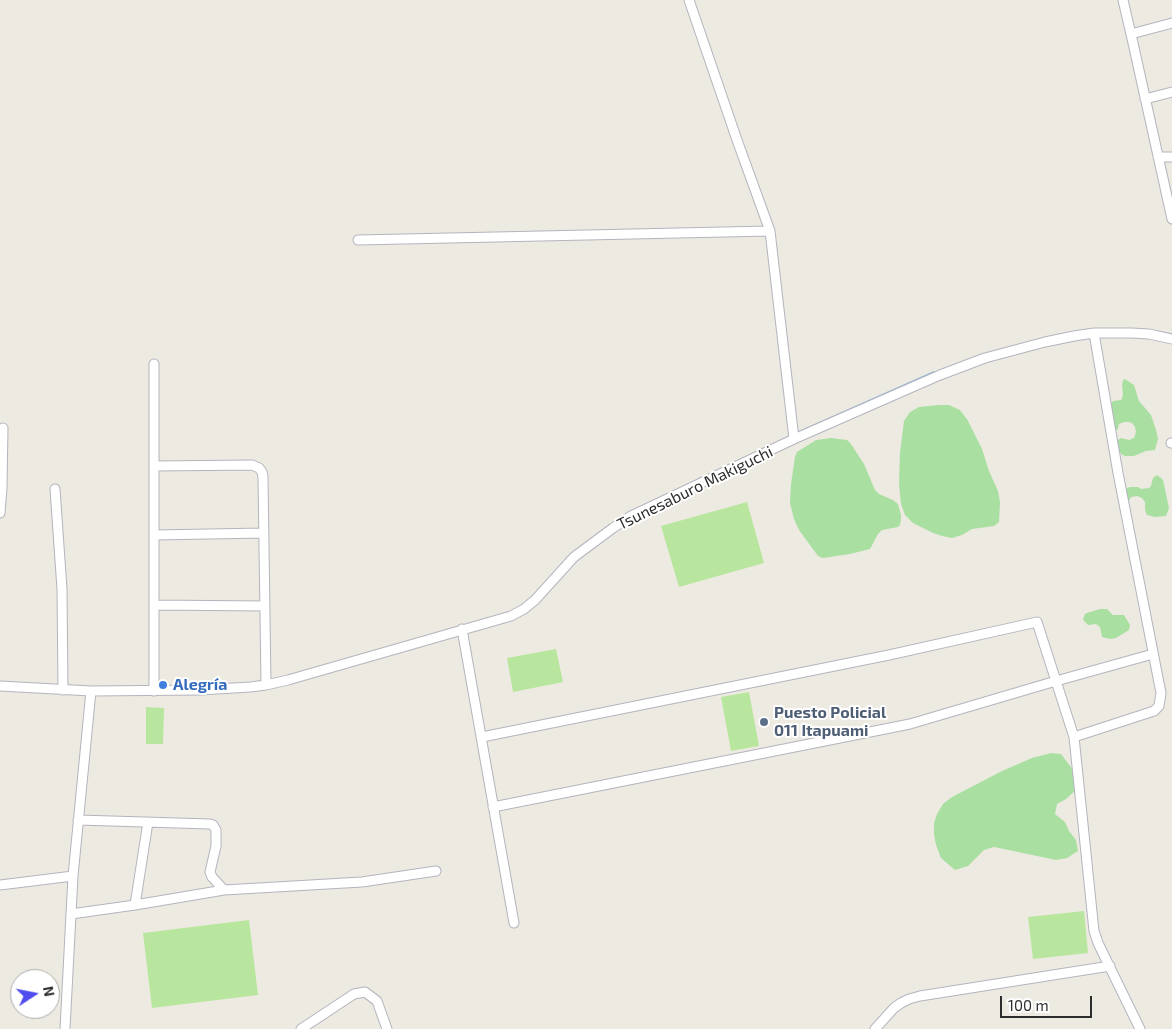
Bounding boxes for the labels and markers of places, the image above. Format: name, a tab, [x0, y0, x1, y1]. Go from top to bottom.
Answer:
place label: Alegría	[173, 675, 227, 695]
marker: Alegría	[157, 679, 169, 691]
place label: Puesto Policial 011 Itapuami	[774, 703, 886, 741]
marker: Puesto Policial 011 Itapuami	[758, 716, 770, 728]

